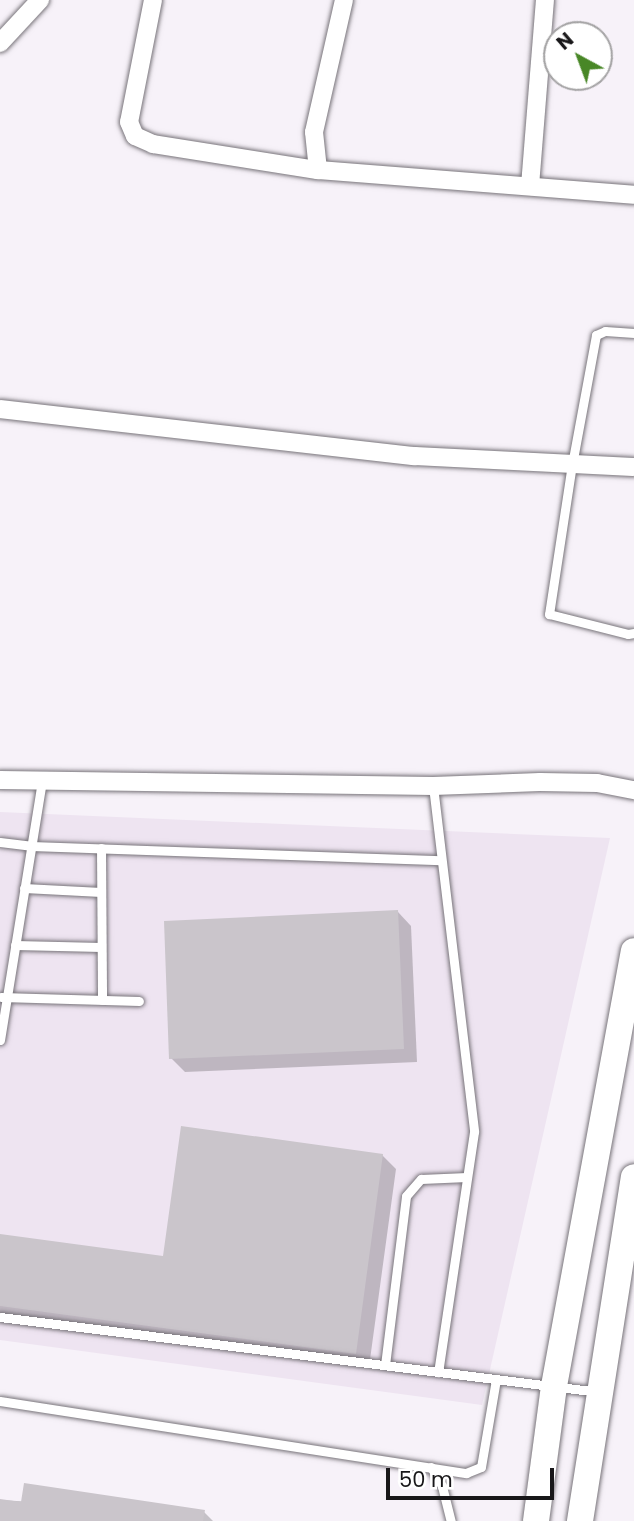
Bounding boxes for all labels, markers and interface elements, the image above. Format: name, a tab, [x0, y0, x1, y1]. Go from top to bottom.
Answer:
north arrow	[543, 21, 613, 91]
text: N	[551, 26, 579, 56]
scale bar	[389, 1454, 557, 1498]
text: 50 m	[399, 1465, 453, 1494]

